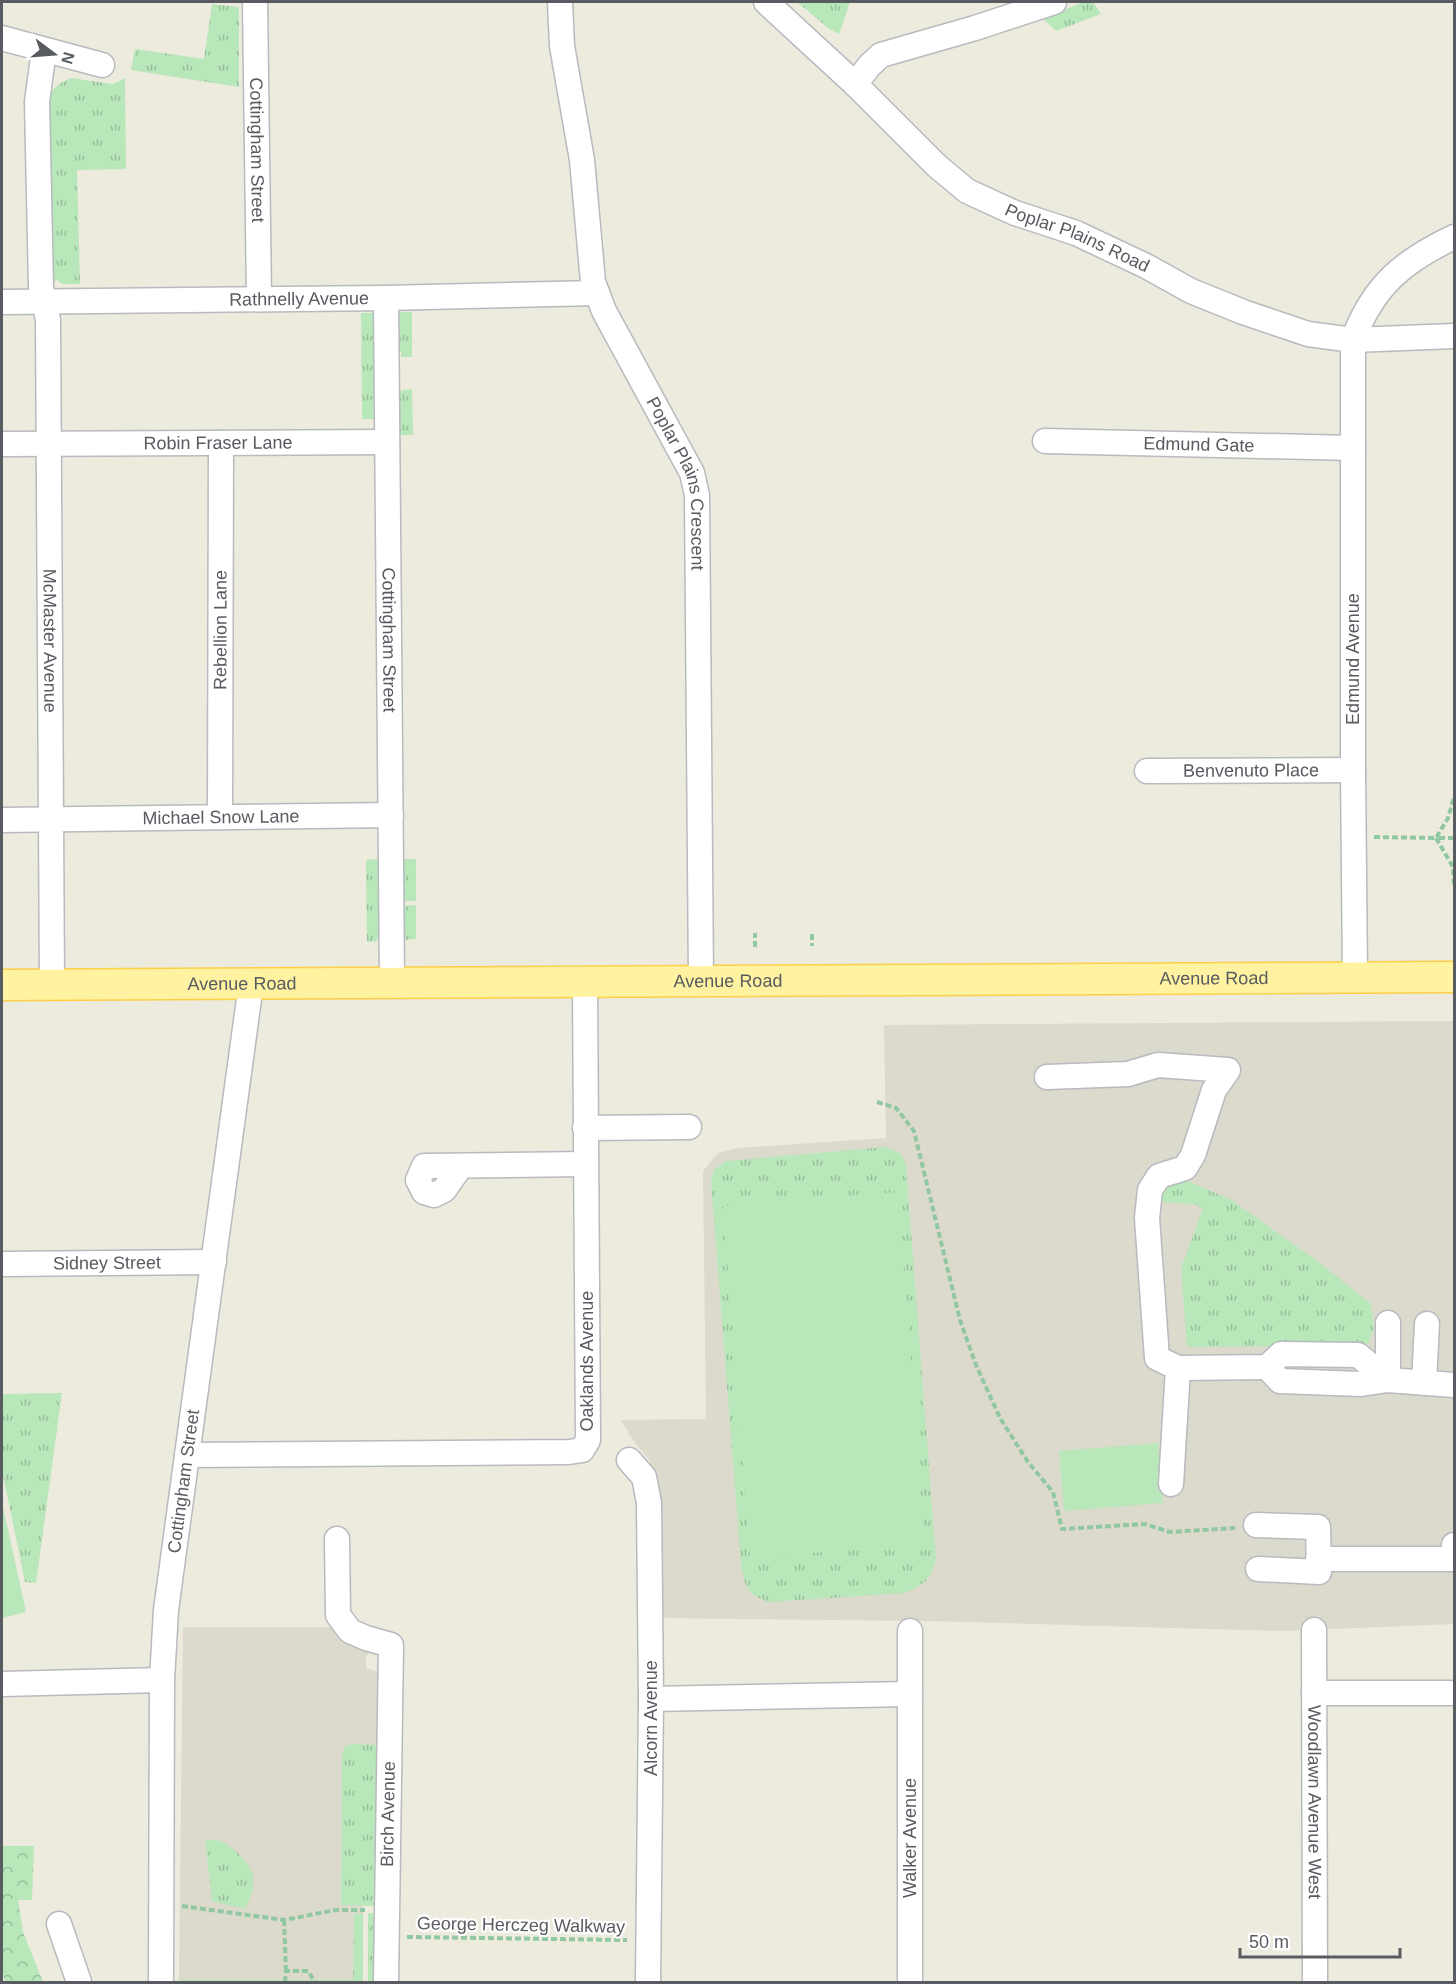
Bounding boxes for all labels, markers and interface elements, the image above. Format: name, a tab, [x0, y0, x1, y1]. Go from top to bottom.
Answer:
north arrow	[24, 24, 84, 84]
text: N	[58, 50, 78, 66]
street label: Cottingham Street	[246, 77, 268, 223]
street label: Poplar Plains Road	[1002, 200, 1153, 276]
street label: Rathnelly Avenue	[229, 288, 369, 310]
street label: Poplar Plains Crescent	[643, 393, 708, 570]
street label: Robin Fraser Lane	[143, 432, 293, 453]
street label: Edmund Gate	[1143, 433, 1255, 456]
street label: Cottingham Street	[378, 567, 400, 713]
street label: McMaster Avenue	[39, 569, 60, 713]
street label: Rebellion Lane	[210, 570, 231, 690]
street label: Edmund Avenue	[1343, 593, 1363, 725]
street label: Benvenuto Place	[1183, 760, 1319, 781]
street label: Michael Snow Lane	[142, 806, 300, 828]
street label: Avenue Road	[1160, 968, 1268, 989]
street label: Avenue Road	[674, 971, 782, 991]
street label: Avenue Road	[188, 973, 296, 994]
street label: Sidney Street	[53, 1252, 161, 1274]
street label: Oaklands Avenue	[577, 1291, 597, 1431]
street label: Cottingham Street	[164, 1408, 203, 1555]
street label: Alcorn Avenue	[641, 1660, 661, 1776]
street label: Woodlawn Avenue West	[1304, 1705, 1325, 1899]
street label: Birch Avenue	[377, 1761, 399, 1867]
street label: Walker Avenue	[900, 1778, 920, 1898]
street label: George Herczeg Walkway	[417, 1913, 625, 1937]
scale bar	[1240, 1921, 1400, 1959]
text: 50 m	[1249, 1932, 1289, 1952]

